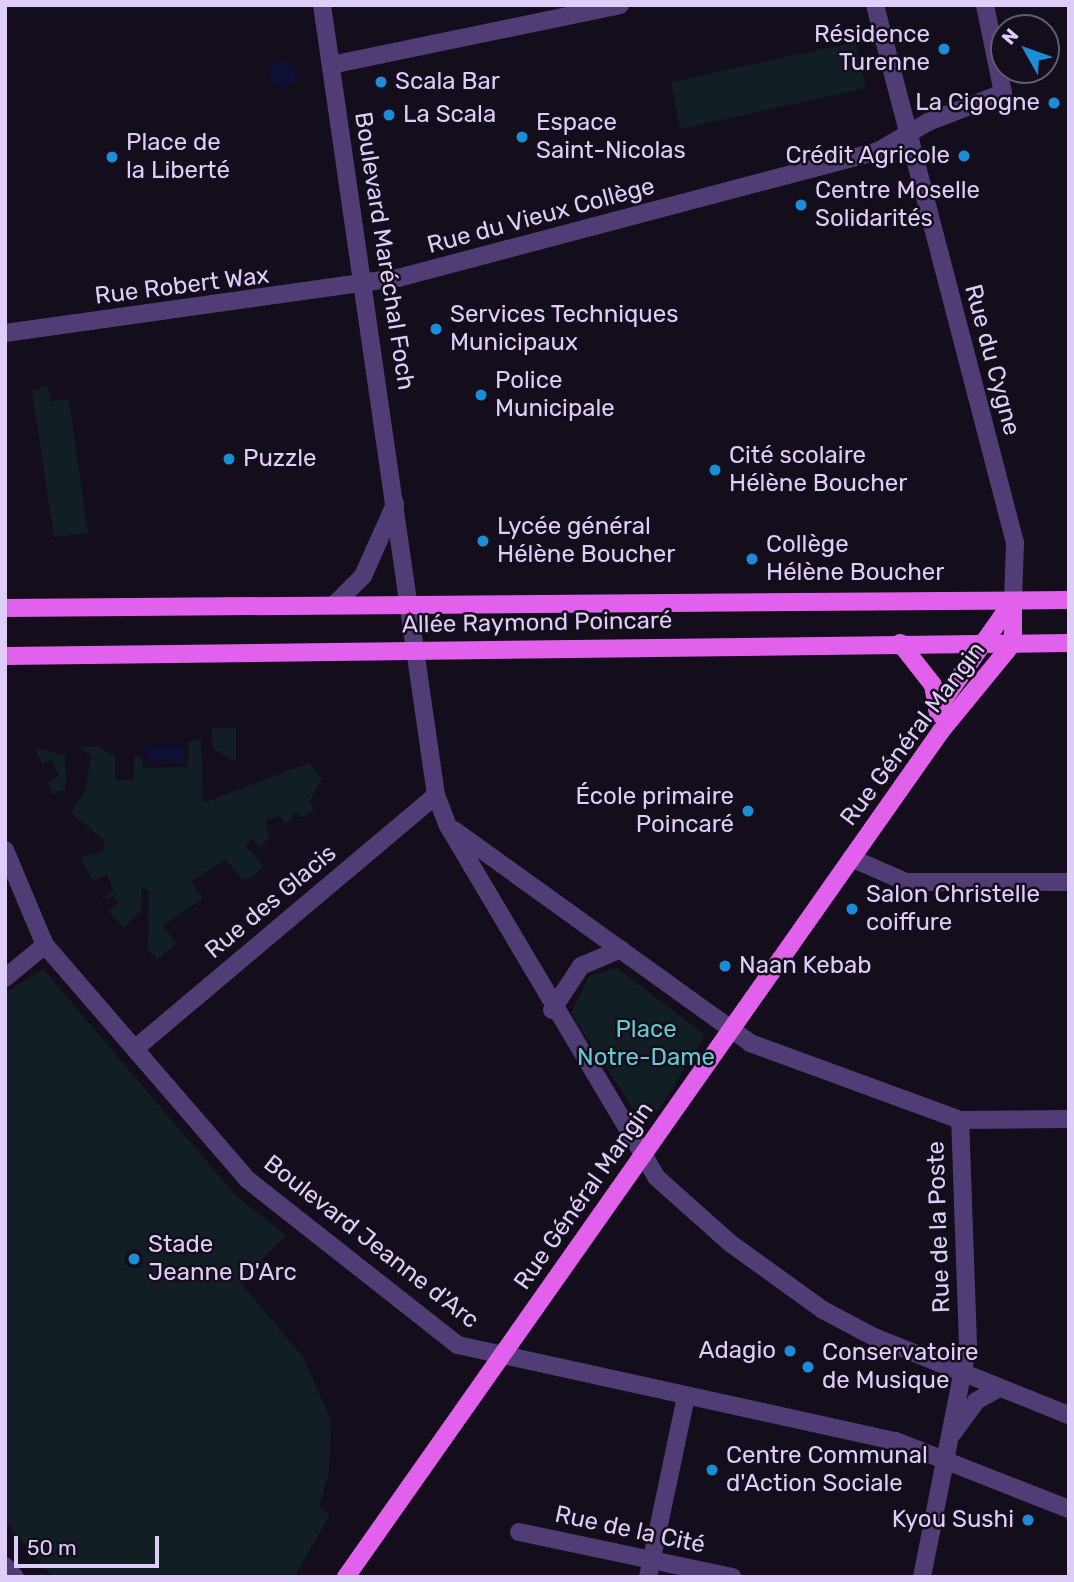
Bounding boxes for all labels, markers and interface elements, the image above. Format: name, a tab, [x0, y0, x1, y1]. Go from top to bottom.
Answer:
north arrow	[990, 14, 1060, 84]
place label: Résidence Turenne	[814, 21, 930, 77]
text: N	[997, 24, 1023, 49]
marker: Résidence Turenne	[936, 41, 952, 57]
place label: Scala Bar	[395, 68, 500, 96]
marker: Scala Bar	[373, 74, 389, 90]
place label: La Cigogne	[915, 89, 1040, 117]
marker: La Cigogne	[1046, 95, 1062, 111]
place label: La Scala	[403, 101, 496, 129]
marker: La Scala	[381, 107, 397, 123]
place label: Espace Saint-Nicolas	[536, 109, 686, 165]
street label: Boulevard Maréchal Foch	[348, 110, 420, 392]
place label: Place de la Liberté	[126, 129, 230, 185]
marker: Espace Saint-Nicolas	[514, 129, 530, 145]
place label: Crédit Agricole	[785, 142, 950, 170]
marker: Crédit Agricole	[956, 148, 972, 164]
marker: Place de la Liberté	[104, 149, 120, 165]
street label: Rue du Vieux Collège	[424, 172, 658, 260]
place label: Centre Moselle Solidarités	[815, 177, 980, 233]
marker: Centre Moselle Solidarités	[793, 197, 809, 213]
street label: Rue Robert Wax	[93, 261, 271, 311]
street label: Rue du Cygne	[958, 281, 1026, 439]
place label: Services Techniques Municipaux	[450, 301, 679, 357]
marker: Services Techniques Municipaux	[428, 321, 444, 337]
place label: Police Municipale	[495, 367, 615, 423]
marker: Police Municipale	[473, 387, 489, 403]
place label: Cité scolaire Hélène Boucher	[729, 442, 907, 498]
place label: Puzzle	[243, 445, 317, 473]
marker: Puzzle	[221, 451, 237, 467]
marker: Cité scolaire Hélène Boucher	[707, 462, 723, 478]
place label: Lycée général Hélène Boucher	[497, 513, 675, 569]
place label: Collège Hélène Boucher	[766, 531, 944, 587]
marker: Lycée général Hélène Boucher	[475, 533, 491, 549]
marker: Collège Hélène Boucher	[744, 551, 760, 567]
street label: Allée Raymond Poincaré	[402, 606, 672, 640]
street label: Rue Général Mangin	[834, 636, 992, 832]
place label: École primaire Poincaré	[575, 783, 734, 839]
marker: École primaire Poincaré	[740, 803, 756, 819]
street label: Rue des Glacis	[200, 839, 342, 965]
place label: Salon Christelle coiffure	[866, 881, 1040, 937]
marker: Salon Christelle coiffure	[844, 901, 860, 917]
place label: Naan Kebab	[739, 952, 872, 980]
marker: Naan Kebab	[717, 958, 733, 974]
park label: Place Notre-Dame	[577, 1016, 715, 1072]
street label: Rue Général Mangin	[508, 1097, 660, 1295]
street label: Rue de la Poste	[922, 1140, 956, 1314]
street label: Boulevard Jeanne d'Arc	[258, 1149, 484, 1335]
place label: Stade Jeanne D'Arc	[148, 1231, 297, 1287]
marker: Stade Jeanne D'Arc	[126, 1251, 142, 1267]
place label: Adagio	[699, 1337, 776, 1365]
place label: Conservatoire de Musique	[822, 1339, 978, 1395]
marker: Adagio	[782, 1343, 798, 1359]
marker: Conservatoire de Musique	[800, 1359, 816, 1375]
place label: Centre Communal d'Action Sociale	[726, 1442, 928, 1498]
marker: Centre Communal d'Action Sociale	[704, 1462, 720, 1478]
street label: Rue de la Cité	[552, 1500, 708, 1560]
place label: Kyou Sushi	[892, 1506, 1014, 1534]
marker: Kyou Sushi	[1020, 1512, 1036, 1528]
scale bar	[18, 1522, 163, 1566]
text: 50 m	[27, 1535, 77, 1560]

